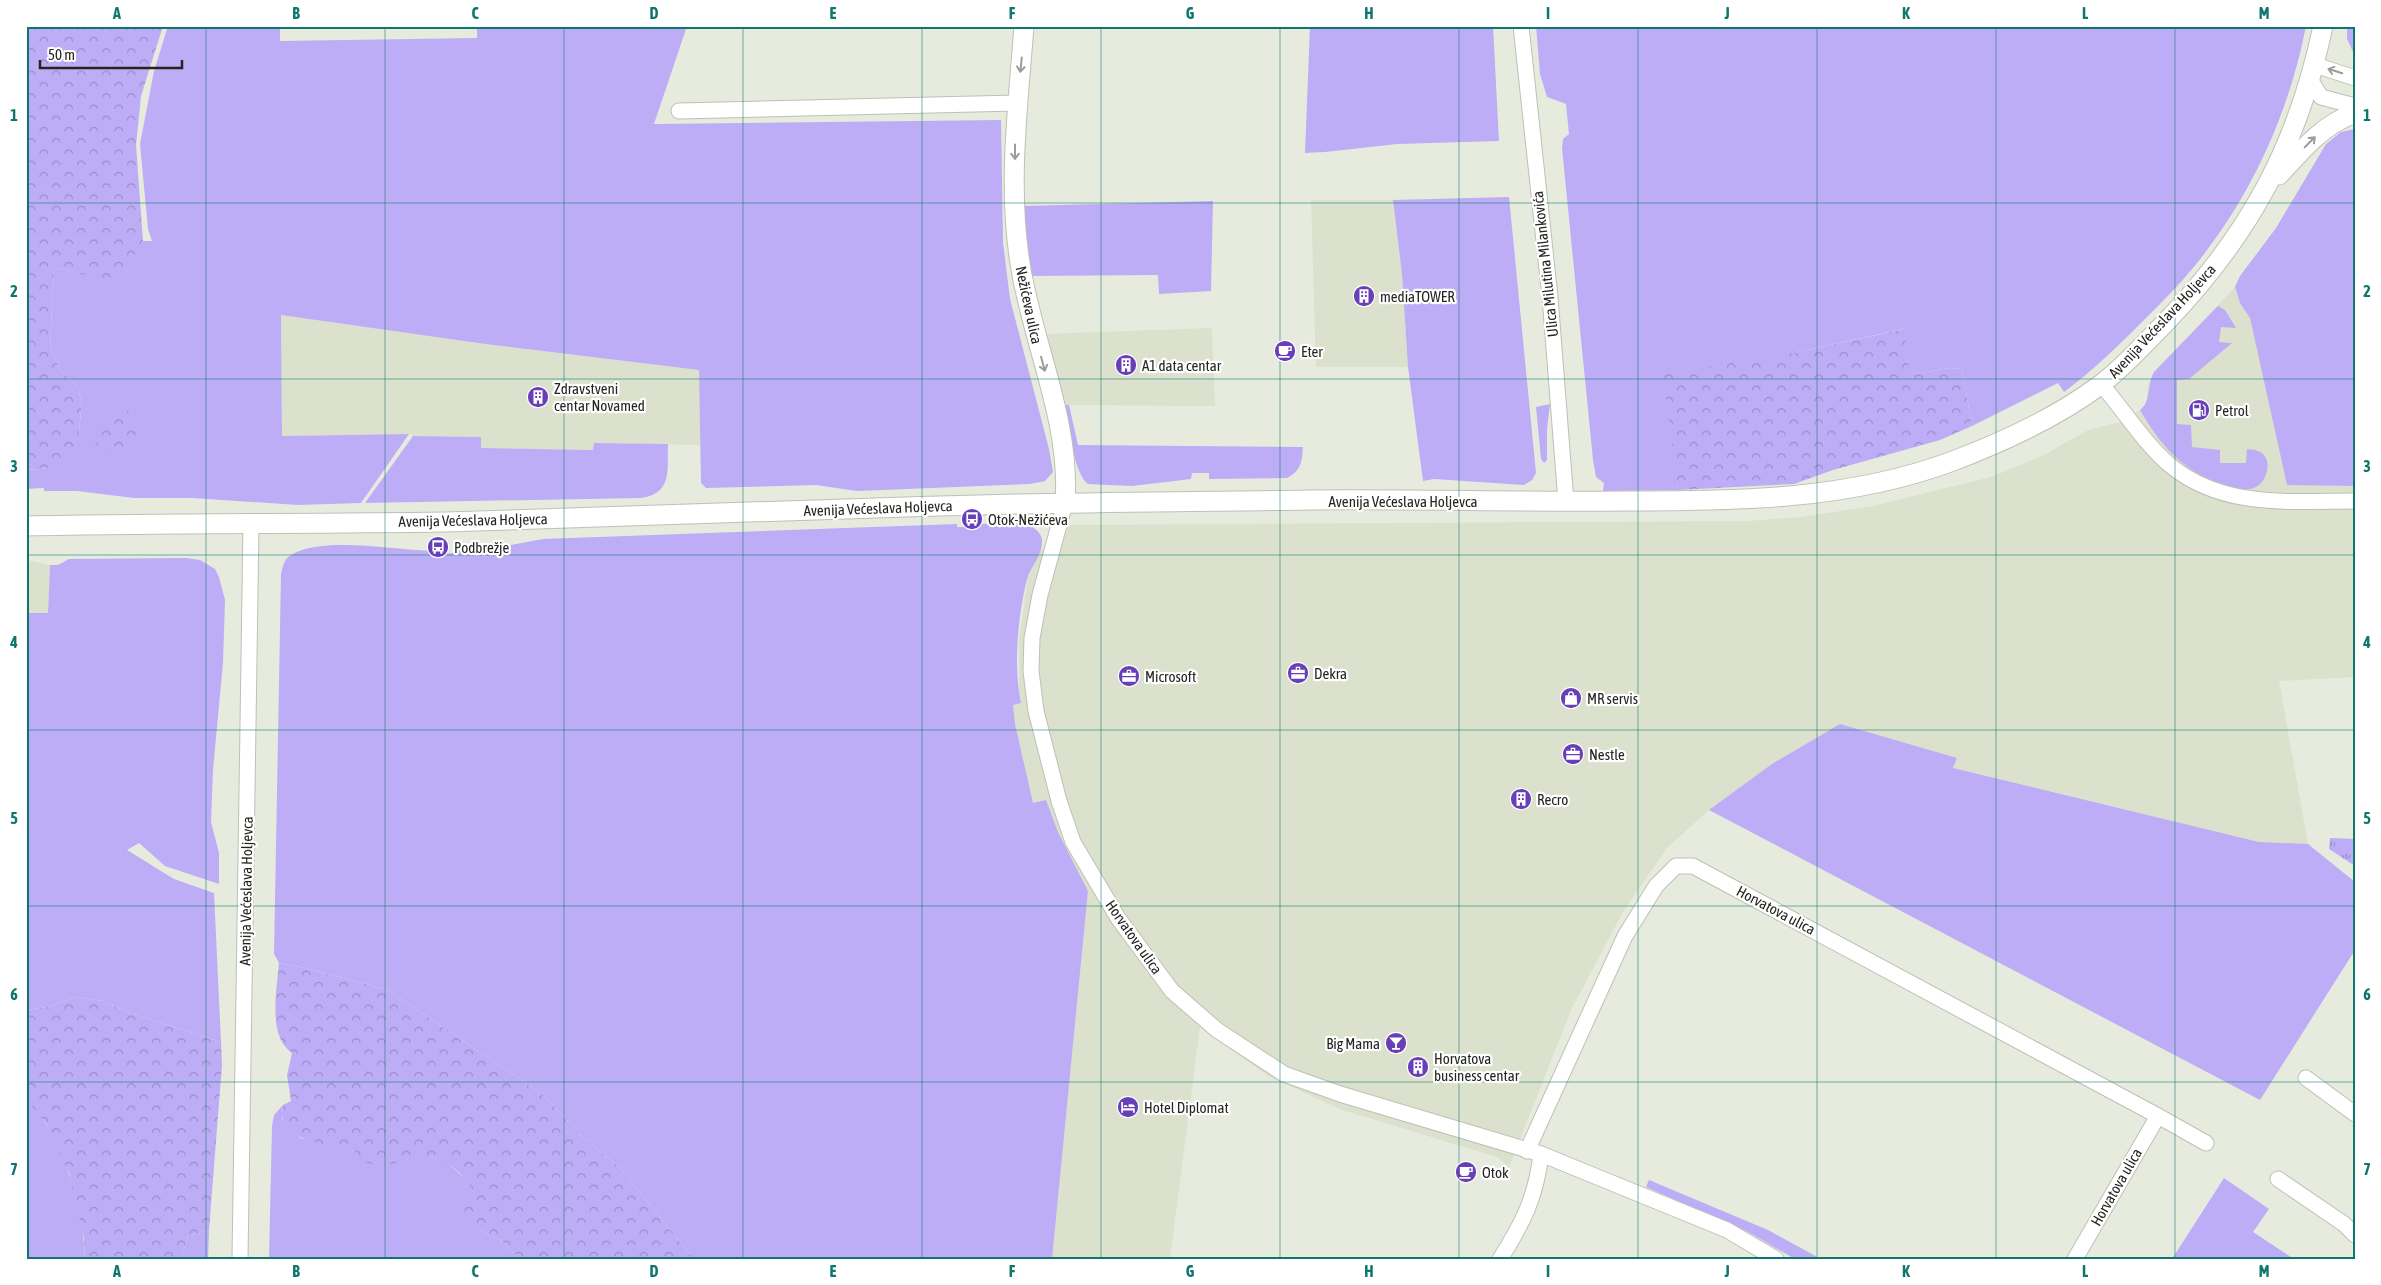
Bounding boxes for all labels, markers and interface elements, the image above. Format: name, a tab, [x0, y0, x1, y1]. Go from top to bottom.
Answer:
text: A	[112, 4, 121, 22]
text: B	[292, 4, 300, 22]
text: C	[471, 4, 479, 22]
text: D	[650, 4, 659, 22]
text: E	[830, 4, 837, 22]
text: F	[1009, 4, 1016, 22]
text: G	[1186, 4, 1195, 22]
text: H	[1364, 4, 1374, 22]
text: I	[1546, 4, 1550, 22]
text: J	[1723, 4, 1730, 22]
text: K	[1902, 4, 1910, 22]
text: L	[2082, 4, 2089, 22]
text: M	[2259, 4, 2269, 22]
scale bar	[40, 38, 182, 70]
text: 50 m	[48, 46, 75, 63]
one-way arrow	[1016, 56, 1026, 72]
one-way arrow	[2328, 66, 2343, 75]
text: 1	[10, 106, 18, 124]
text: 1	[2363, 106, 2371, 124]
one-way arrow	[2304, 136, 2316, 149]
one-way arrow	[1010, 143, 1020, 159]
street label: Ulica Milutina Milankovića	[1529, 190, 1561, 338]
street label: Avenija Većeslava Holjevca	[2105, 261, 2219, 381]
street label: Nežićeva ulica	[1012, 265, 1046, 345]
text: 2	[10, 282, 18, 300]
text: 2	[2363, 282, 2371, 300]
building icon: mediaTOWER	[1352, 284, 1376, 308]
place label: mediaTOWER	[1380, 288, 1455, 305]
cafe icon: Eter	[1273, 339, 1297, 363]
place label: Eter	[1301, 343, 1323, 360]
building icon: A1 data centar	[1114, 353, 1138, 377]
one-way arrow	[1038, 355, 1048, 371]
place label: A1 data centar	[1142, 357, 1222, 374]
place label: Zdravstveni centar Novamed	[554, 380, 645, 414]
building icon: Zdravstveni centar Novamed	[526, 385, 550, 409]
fuel station icon: Petrol	[2187, 398, 2211, 422]
place label: Petrol	[2215, 402, 2249, 419]
text: 3	[10, 457, 18, 475]
text: 3	[2363, 457, 2371, 475]
street label: Avenija Većeslava Holjevca	[1328, 493, 1478, 510]
street label: Avenija Većeslava Holjevca	[803, 497, 953, 519]
bus stop icon: Otok-Nežićeva	[960, 507, 984, 531]
street label: Avenija Većeslava Holjevca	[398, 510, 548, 530]
place label: Otok-Nežićeva	[988, 511, 1068, 528]
bus stop icon: Podbrežje	[426, 535, 450, 559]
place label: Podbrežje	[454, 539, 510, 556]
text: 4	[9, 633, 18, 651]
text: 4	[2362, 633, 2371, 651]
office icon: Dekra	[1286, 661, 1310, 685]
office icon: Microsoft	[1117, 664, 1141, 688]
place label: Dekra	[1314, 665, 1347, 682]
place label: Microsoft	[1145, 668, 1196, 685]
shop icon: MR servis	[1559, 686, 1583, 710]
place label: MR servis	[1587, 690, 1638, 707]
office icon: Nestle	[1561, 742, 1585, 766]
place label: Nestle	[1589, 746, 1625, 763]
building icon: Recro	[1509, 787, 1533, 811]
place label: Recro	[1537, 791, 1568, 808]
text: 5	[10, 809, 18, 827]
text: 5	[2363, 809, 2371, 827]
street label: Avenija Većeslava Holjevca	[236, 816, 256, 966]
street label: Horvatova ulica	[1734, 882, 1818, 938]
street label: Horvatova ulica	[1102, 897, 1166, 977]
text: 6	[10, 985, 18, 1003]
text: 6	[2363, 985, 2371, 1003]
bar icon: Big Mama	[1384, 1031, 1408, 1055]
place label: Big Mama	[1326, 1035, 1380, 1052]
place label: Horvatova business centar	[1434, 1050, 1520, 1084]
building icon: Horvatova business centar	[1406, 1055, 1430, 1079]
hotel icon: Hotel Diplomat	[1116, 1095, 1140, 1119]
place label: Hotel Diplomat	[1144, 1099, 1229, 1116]
street label: Horvatova ulica	[2087, 1145, 2145, 1229]
text: 7	[10, 1160, 18, 1178]
cafe icon: Otok	[1454, 1160, 1478, 1184]
text: 7	[2363, 1160, 2371, 1178]
place label: Otok	[1482, 1164, 1509, 1181]
text: A	[112, 1262, 121, 1280]
text: B	[292, 1262, 300, 1280]
text: C	[471, 1262, 479, 1280]
text: D	[650, 1262, 659, 1280]
text: E	[830, 1262, 837, 1280]
text: F	[1009, 1262, 1016, 1280]
text: G	[1186, 1262, 1195, 1280]
text: H	[1364, 1262, 1374, 1280]
text: I	[1546, 1262, 1550, 1280]
text: J	[1723, 1262, 1730, 1280]
text: K	[1902, 1262, 1910, 1280]
text: L	[2082, 1262, 2089, 1280]
text: M	[2259, 1262, 2269, 1280]

